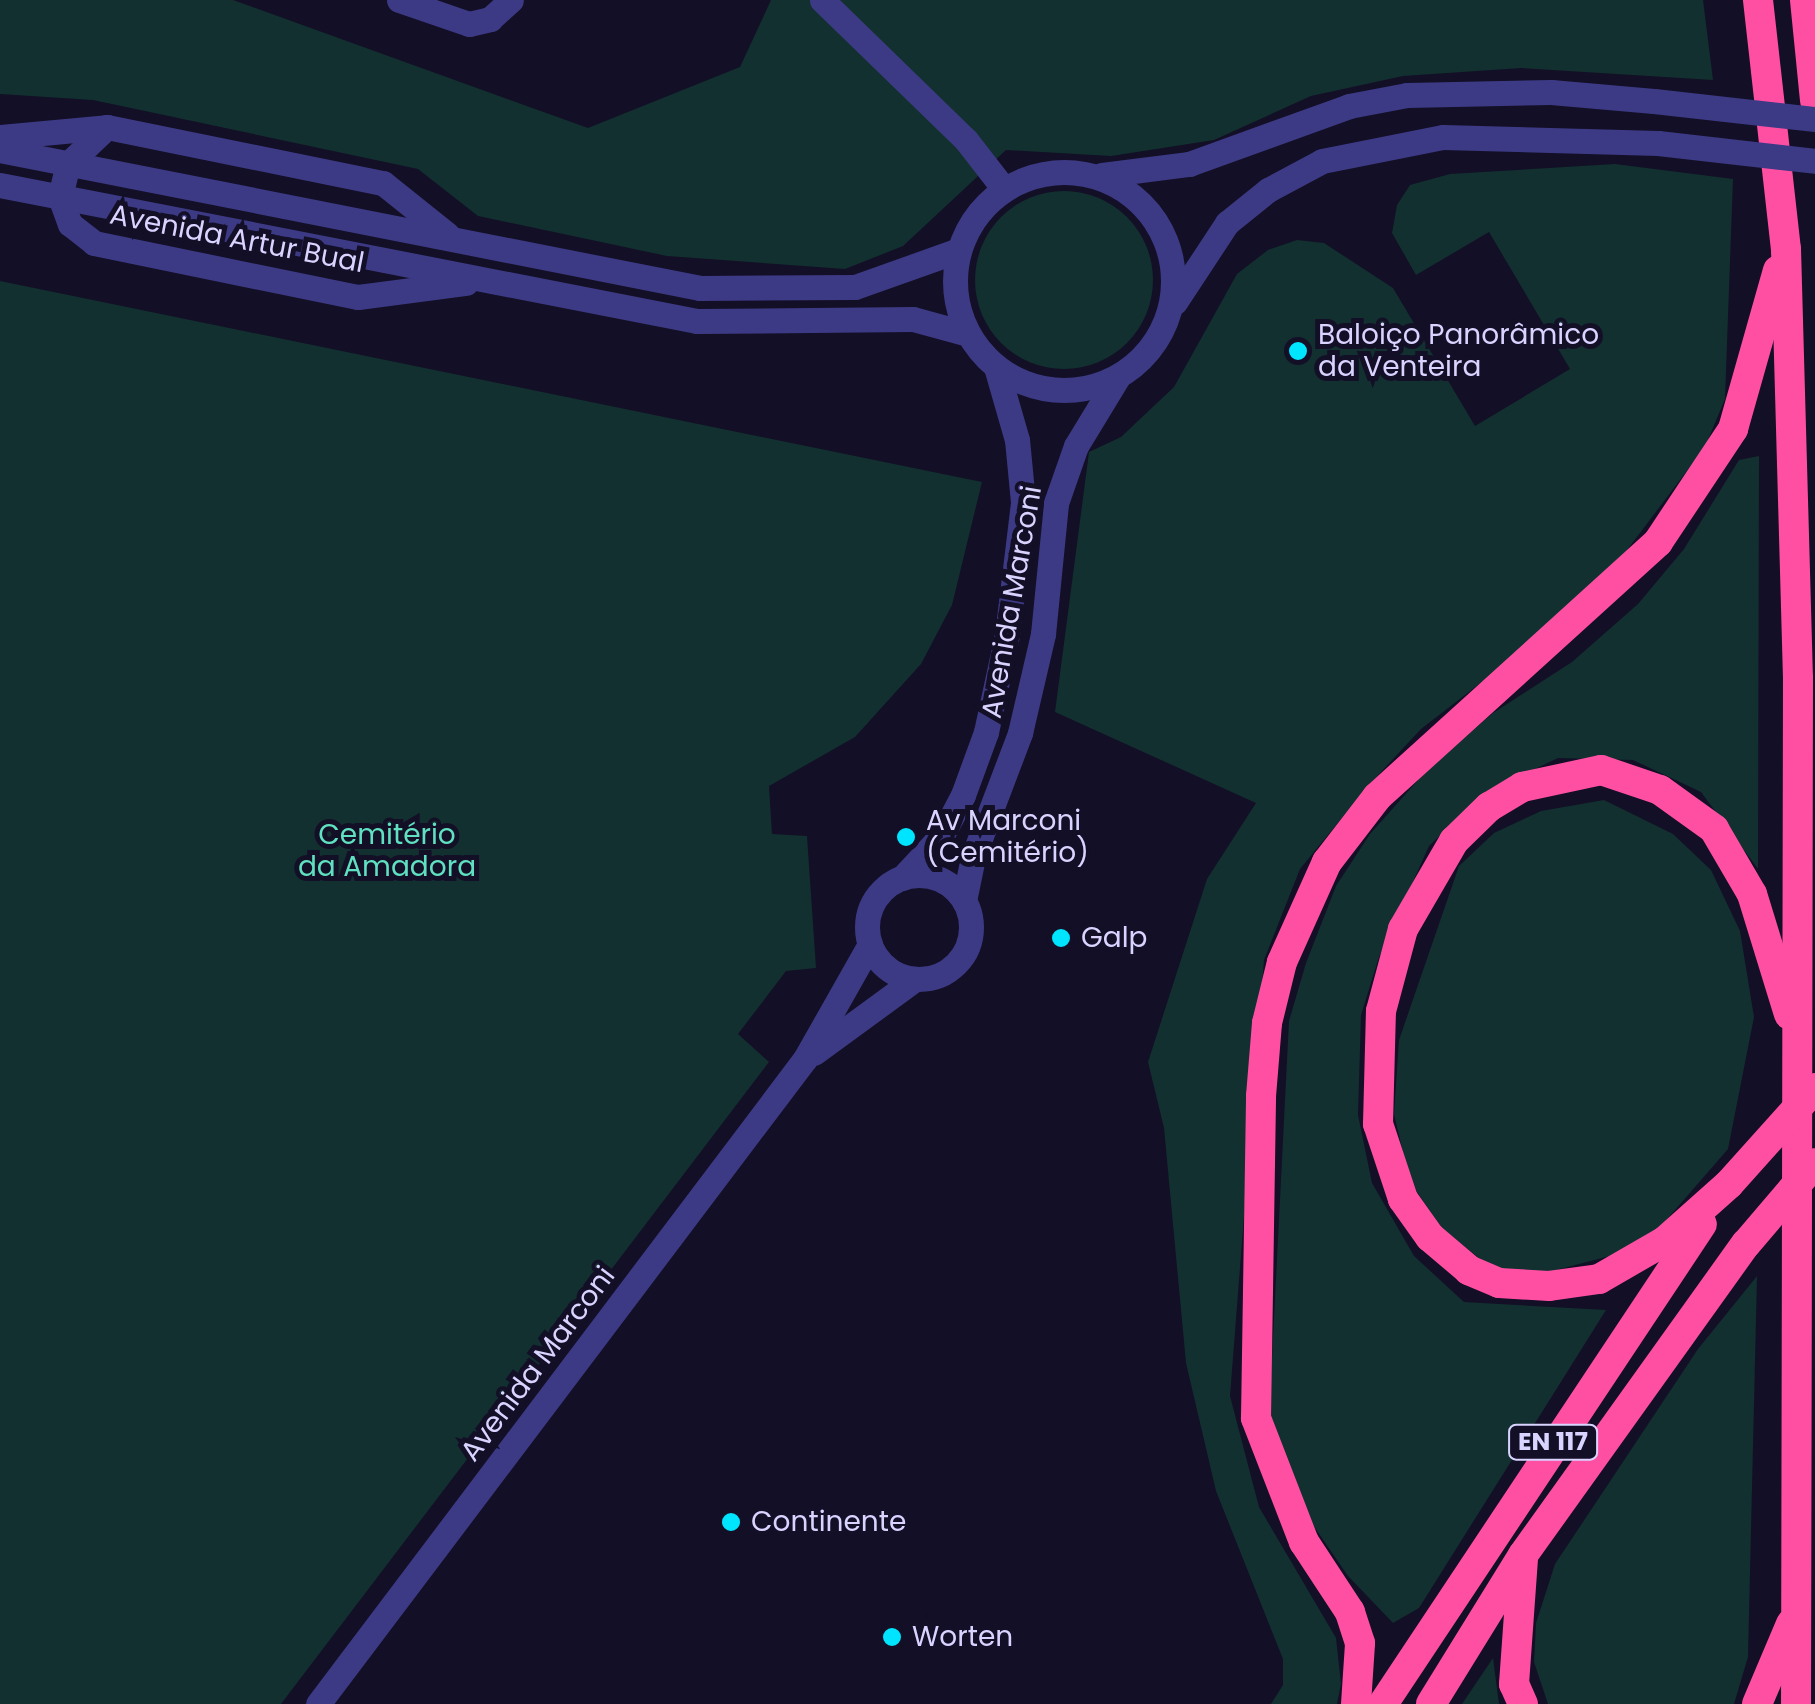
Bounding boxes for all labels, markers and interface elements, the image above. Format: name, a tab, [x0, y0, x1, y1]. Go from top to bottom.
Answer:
street label: Avenida Artur Bual	[107, 198, 367, 280]
place label: Baloiço Panorâmico da Venteira	[1318, 318, 1599, 384]
marker: Baloiço Panorâmico da Venteira	[1287, 340, 1309, 362]
street label: Avenida Marconi	[975, 483, 1049, 721]
place label: Av Marconi (Cemitério)	[926, 804, 1089, 870]
park label: Cemitério da Amadora	[298, 818, 476, 884]
marker: Av Marconi (Cemitério)	[895, 826, 917, 848]
place label: Galp	[1081, 921, 1148, 955]
marker: Galp	[1050, 927, 1072, 949]
street label: Avenida Marconi	[454, 1260, 622, 1468]
road number: EN 117	[1508, 1422, 1598, 1462]
place label: Continente	[751, 1505, 906, 1539]
marker: Continente	[720, 1511, 742, 1533]
place label: Worten	[912, 1620, 1013, 1654]
marker: Worten	[881, 1626, 903, 1648]

